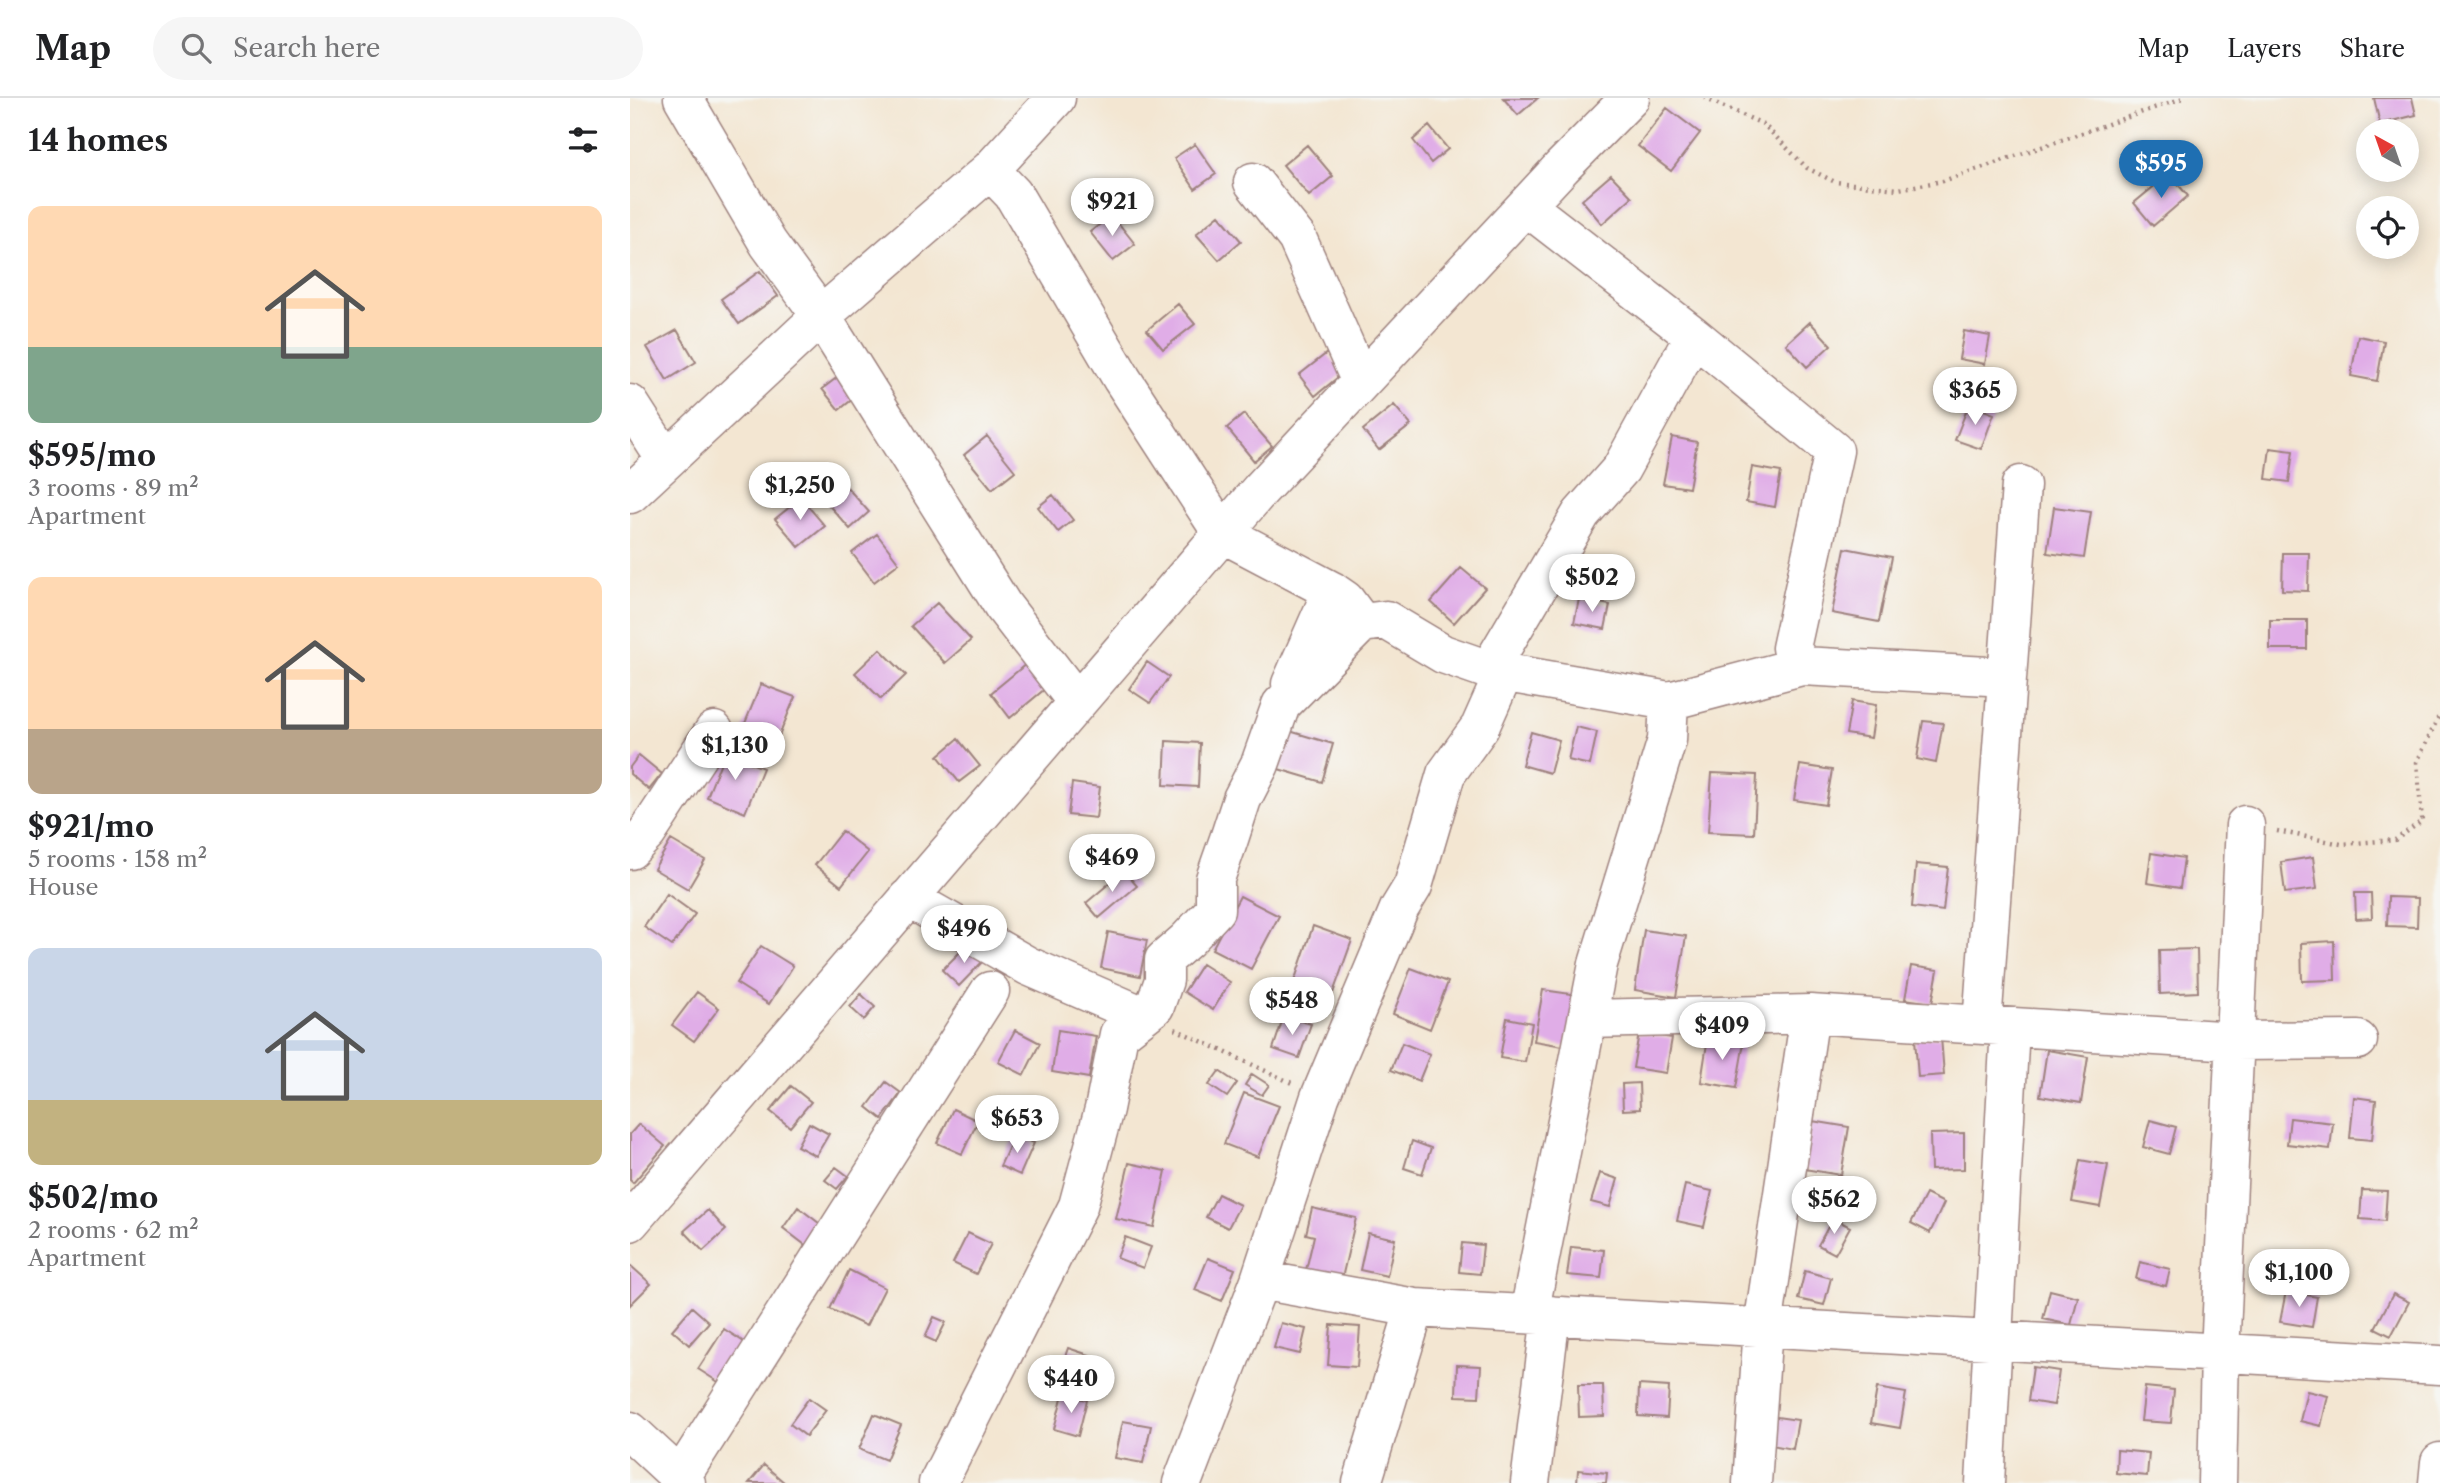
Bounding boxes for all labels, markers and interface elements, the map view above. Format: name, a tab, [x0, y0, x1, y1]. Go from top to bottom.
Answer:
search box	[153, 17, 643, 80]
text: Map	[35, 28, 111, 69]
icon: search	[177, 29, 215, 67]
text: Search here	[233, 32, 380, 64]
text: Map	[2138, 34, 2189, 63]
text: Layers	[2227, 34, 2302, 63]
text: Share	[2340, 34, 2405, 63]
north arrow	[2356, 119, 2418, 182]
map controls	[2356, 119, 2419, 259]
icon: filters	[564, 121, 602, 159]
text: 14 homes	[28, 122, 168, 159]
pin: $595	[2120, 140, 2202, 200]
text: $595	[2135, 149, 2187, 177]
pin: $921	[1071, 178, 1153, 238]
text: $921	[1087, 187, 1137, 215]
button: locate	[2356, 196, 2419, 259]
icon: home	[252, 251, 378, 377]
pin: $365	[1934, 368, 2016, 427]
text: $365	[1949, 376, 2001, 404]
text: $595/mo	[28, 437, 156, 474]
pin: $1,250	[743, 462, 857, 522]
text: $1,250	[765, 471, 835, 499]
text: 3 rooms · 89 m²	[28, 474, 199, 502]
text: Apartment	[28, 502, 146, 530]
pin: $502	[1551, 554, 1633, 614]
text: $502	[1565, 563, 1619, 591]
icon: home	[252, 622, 378, 748]
pin: $1,130	[678, 722, 792, 782]
text: $1,130	[701, 731, 769, 759]
text: $921/mo	[28, 808, 154, 845]
pin: $469	[1071, 834, 1153, 894]
text: $469	[1085, 843, 1139, 871]
text: 5 rooms · 158 m²	[28, 845, 207, 873]
text: House	[28, 873, 98, 901]
pin: $496	[923, 906, 1005, 965]
text: $496	[937, 914, 991, 942]
pin: $548	[1251, 978, 1333, 1037]
text: $548	[1265, 986, 1319, 1014]
icon: home	[252, 993, 378, 1119]
pin: $409	[1681, 1002, 1763, 1062]
text: $409	[1695, 1011, 1749, 1039]
pin: $653	[976, 1096, 1058, 1155]
text: $653	[991, 1104, 1043, 1132]
pin: $562	[1793, 1176, 1875, 1236]
text: $502/mo	[28, 1179, 158, 1216]
text: $562	[1808, 1185, 1860, 1213]
text: 2 rooms · 62 m²	[28, 1216, 199, 1244]
text: Apartment	[28, 1244, 146, 1272]
pin: $1,100	[2242, 1250, 2356, 1309]
text: $1,100	[2265, 1258, 2333, 1286]
pin: $440	[1030, 1356, 1112, 1415]
text: $440	[1044, 1364, 1098, 1392]

